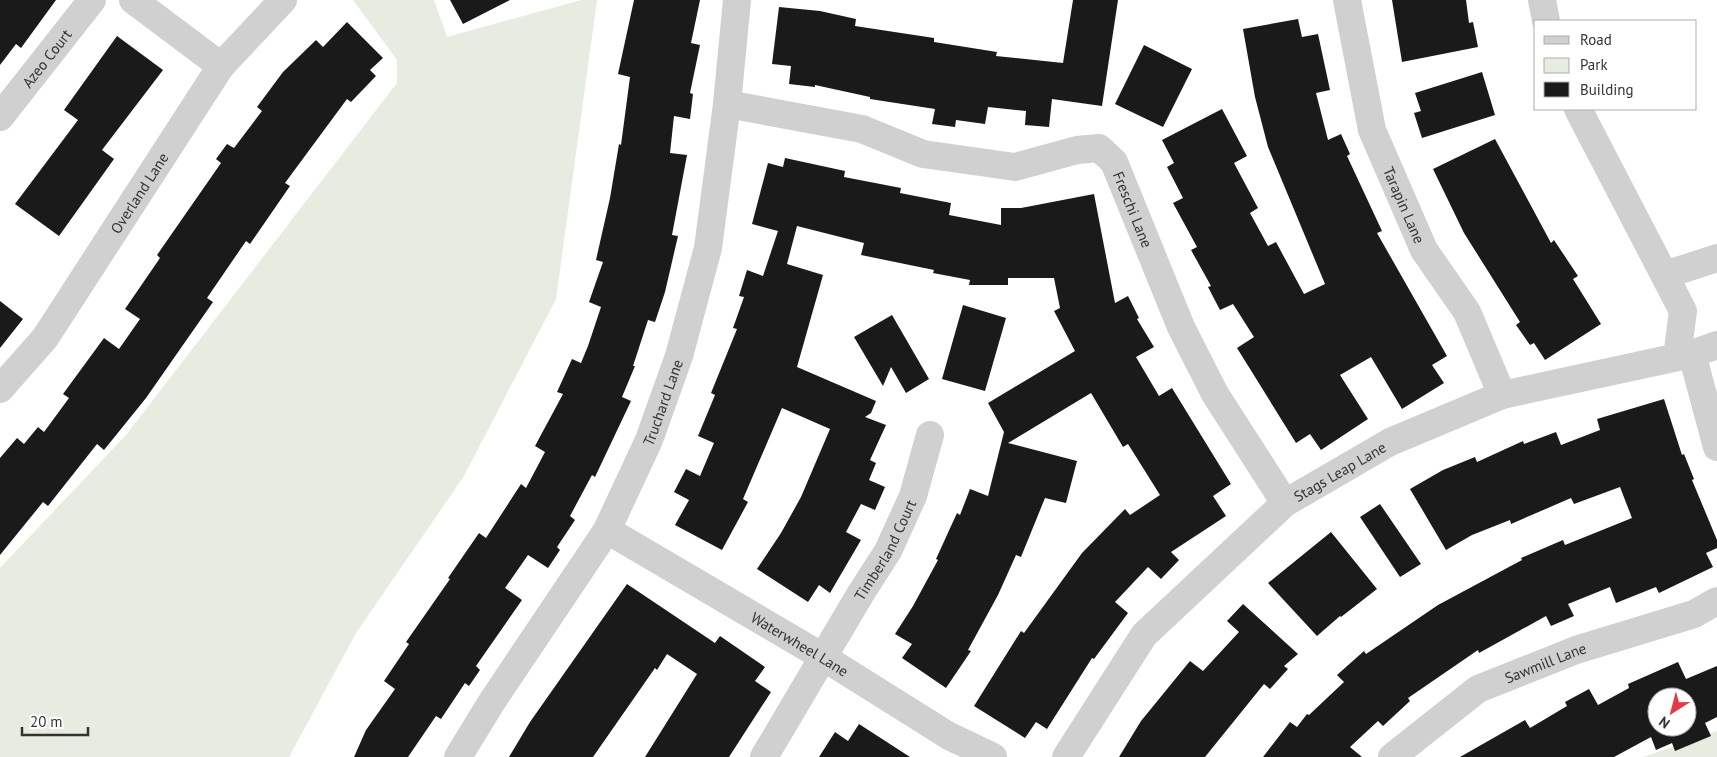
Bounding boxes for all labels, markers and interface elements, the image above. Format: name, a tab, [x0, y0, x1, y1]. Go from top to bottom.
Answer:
legend	[1534, 20, 1697, 110]
street label: Azeo Court	[17, 25, 75, 91]
text: Road	[1580, 30, 1612, 49]
text: Park	[1580, 55, 1608, 74]
text: Building	[1580, 80, 1634, 99]
street label: Overland Lane	[106, 149, 172, 237]
street label: Tarapin Lane	[1379, 164, 1429, 246]
street label: Freschi Lane	[1109, 168, 1157, 250]
street label: Truchard Lane	[638, 356, 687, 449]
street label: Stags Leap Lane	[1290, 437, 1389, 506]
street label: Timberland Court	[849, 496, 920, 604]
street label: Waterwheel Lane	[748, 607, 852, 680]
street label: Sawmill Lane	[1502, 638, 1588, 687]
north arrow	[1647, 687, 1697, 737]
scale bar	[22, 704, 89, 736]
text: 20 m	[30, 712, 63, 731]
text: N	[1655, 713, 1673, 733]

